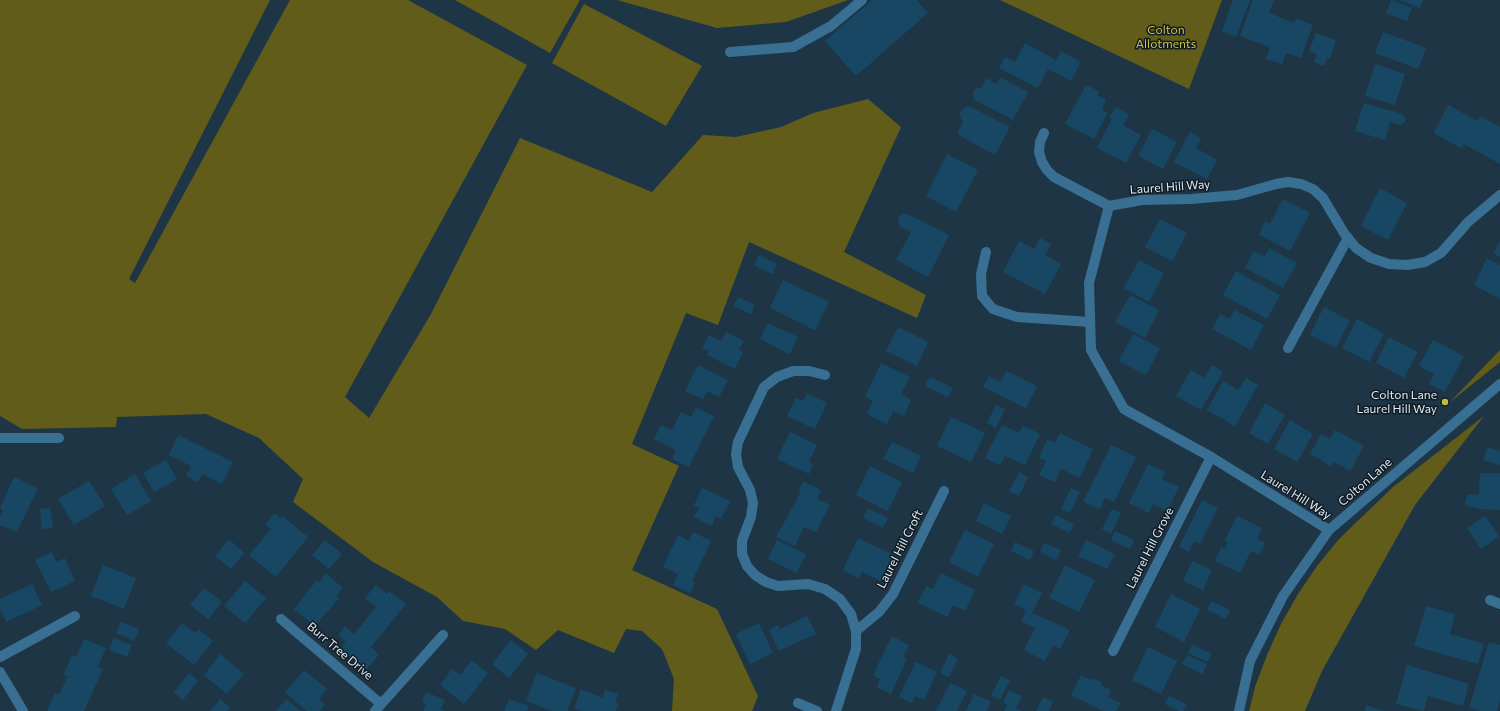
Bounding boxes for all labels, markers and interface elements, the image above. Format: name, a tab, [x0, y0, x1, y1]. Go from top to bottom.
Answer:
park label: Colton Allotments	[1136, 23, 1196, 51]
street label: Laurel Hill Way	[1129, 177, 1211, 197]
place label: Colton Lane Laurel Hill Way	[1356, 388, 1437, 416]
marker: Colton Lane Laurel Hill Way	[1440, 397, 1450, 407]
street label: Colton Lane	[1335, 455, 1395, 509]
street label: Laurel Hill Way	[1258, 468, 1334, 522]
street label: Laurel Hill Grove	[1123, 505, 1177, 591]
street label: Laurel Hill Croft	[874, 507, 926, 591]
street label: Burr Tree Drive	[304, 619, 376, 683]

